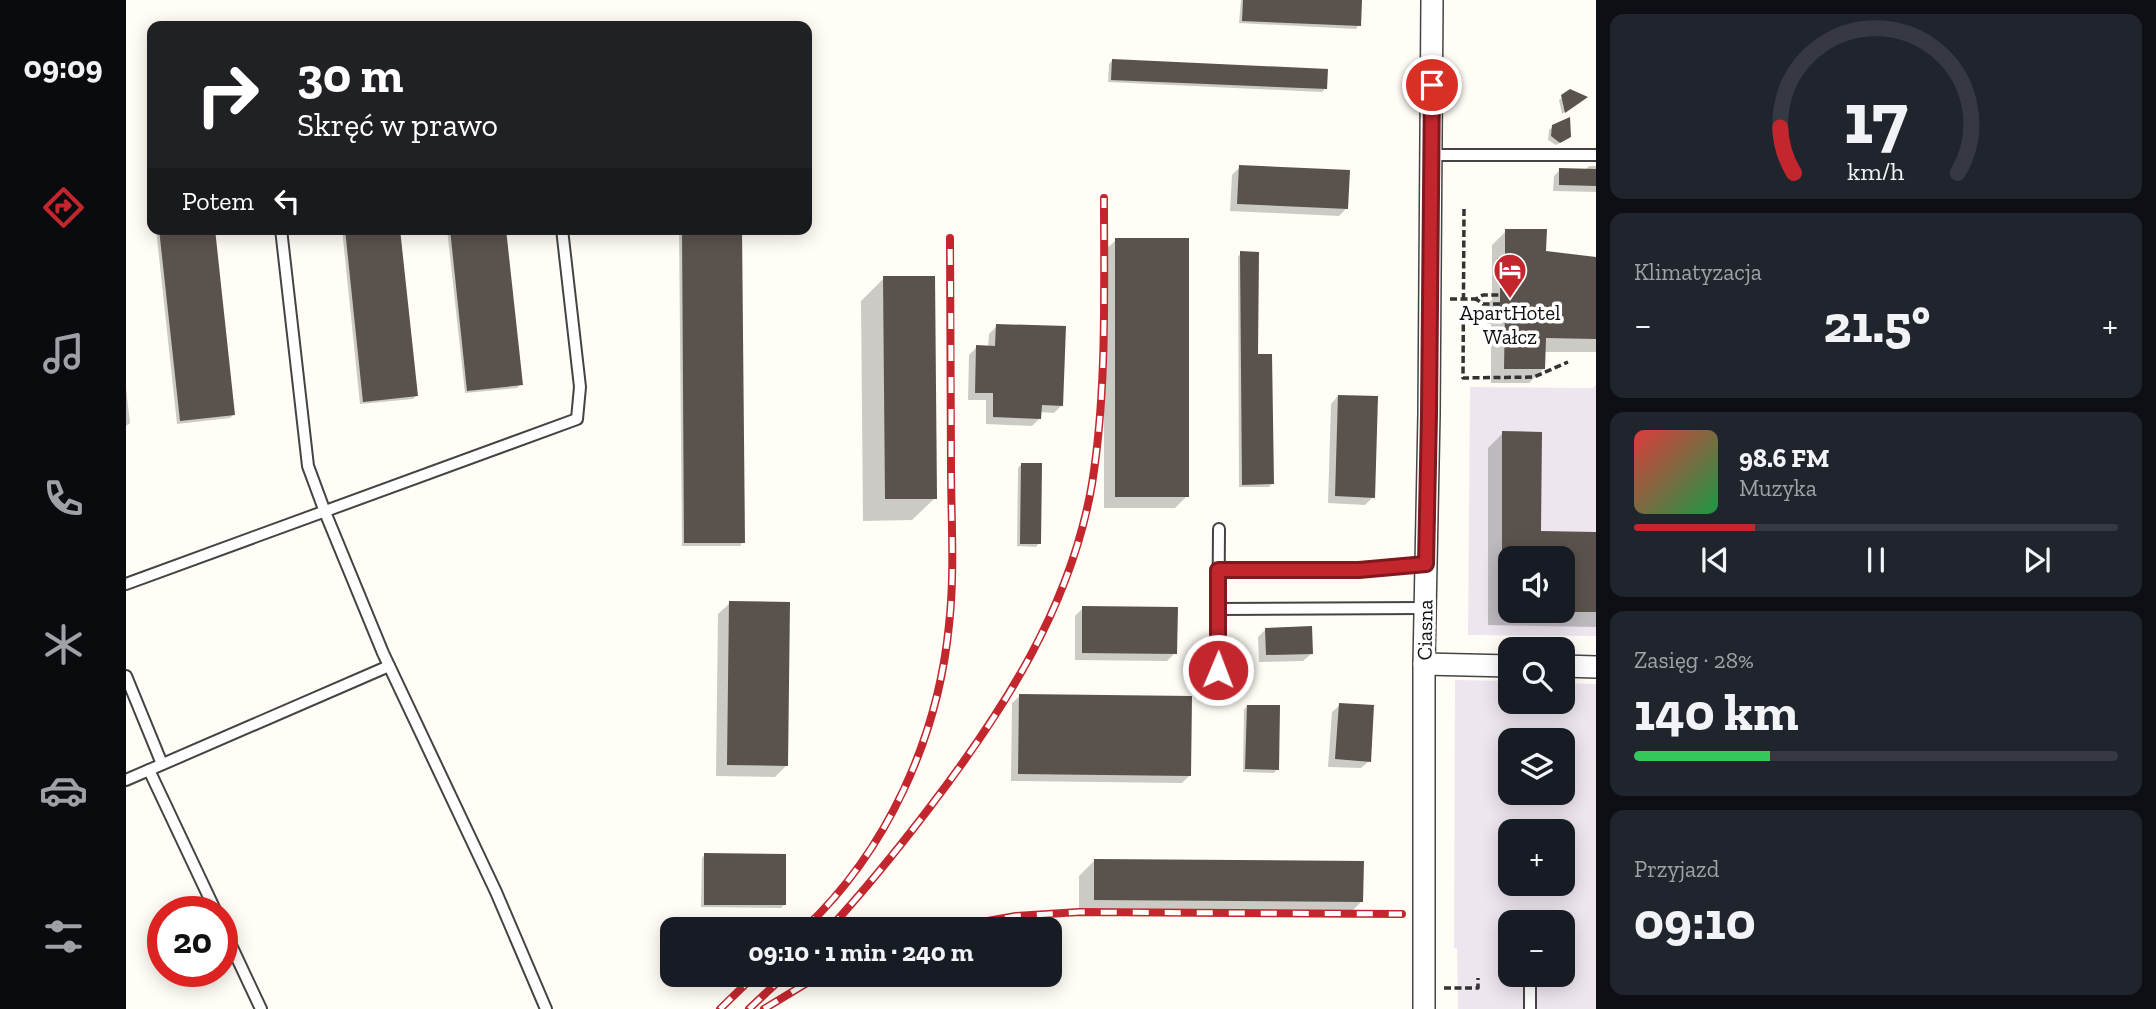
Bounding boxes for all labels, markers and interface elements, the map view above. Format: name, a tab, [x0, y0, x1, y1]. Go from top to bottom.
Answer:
text: 30 m	[297, 46, 403, 105]
text: 09:09	[23, 48, 103, 86]
icon: right	[182, 49, 273, 140]
pin	[1402, 55, 1462, 115]
icon: arrive	[1413, 66, 1451, 104]
text: 17	[1844, 74, 1908, 162]
text: Skręć w prawo	[297, 106, 498, 144]
text: km/h	[1847, 155, 1905, 185]
icon: left	[268, 182, 306, 220]
icon: directions	[39, 183, 88, 232]
text: Potem	[182, 185, 254, 217]
hotel icon: ApartHotel Wałcz	[1491, 251, 1529, 300]
text: Klimatyzacja	[1634, 258, 1762, 286]
text: 21.5°	[1823, 293, 1930, 355]
place label: ApartHotel Wałcz	[1459, 300, 1561, 349]
text: −	[1634, 302, 1652, 348]
text: +	[2102, 302, 2118, 348]
icon: music	[39, 329, 88, 378]
text: 98.6 FM	[1739, 442, 1829, 474]
icon: phone	[39, 474, 88, 523]
text: Muzyka	[1739, 474, 1817, 502]
icon: previous	[1696, 541, 1734, 579]
icon: pause	[1857, 541, 1895, 579]
icon: next	[2018, 541, 2056, 579]
map controls	[1498, 546, 1575, 987]
button: sound	[1498, 546, 1575, 623]
street label: Ciasna	[1411, 599, 1438, 661]
icon: climate	[39, 620, 88, 669]
position arrow	[1181, 633, 1255, 707]
button: search	[1498, 637, 1575, 714]
text: Zasięg · 28%	[1634, 646, 1754, 674]
text: 140 km	[1634, 681, 1799, 743]
button: layers	[1498, 728, 1575, 805]
icon: car	[39, 766, 88, 815]
button: +	[1498, 819, 1575, 896]
text: Przyjazd	[1634, 855, 1719, 883]
text: 09:10	[1634, 890, 1756, 952]
speed limit sign: 20	[147, 896, 238, 987]
button: −	[1498, 910, 1575, 987]
icon: filters	[39, 912, 88, 961]
text: 09:10 · 1 min · 240 m	[749, 936, 973, 968]

